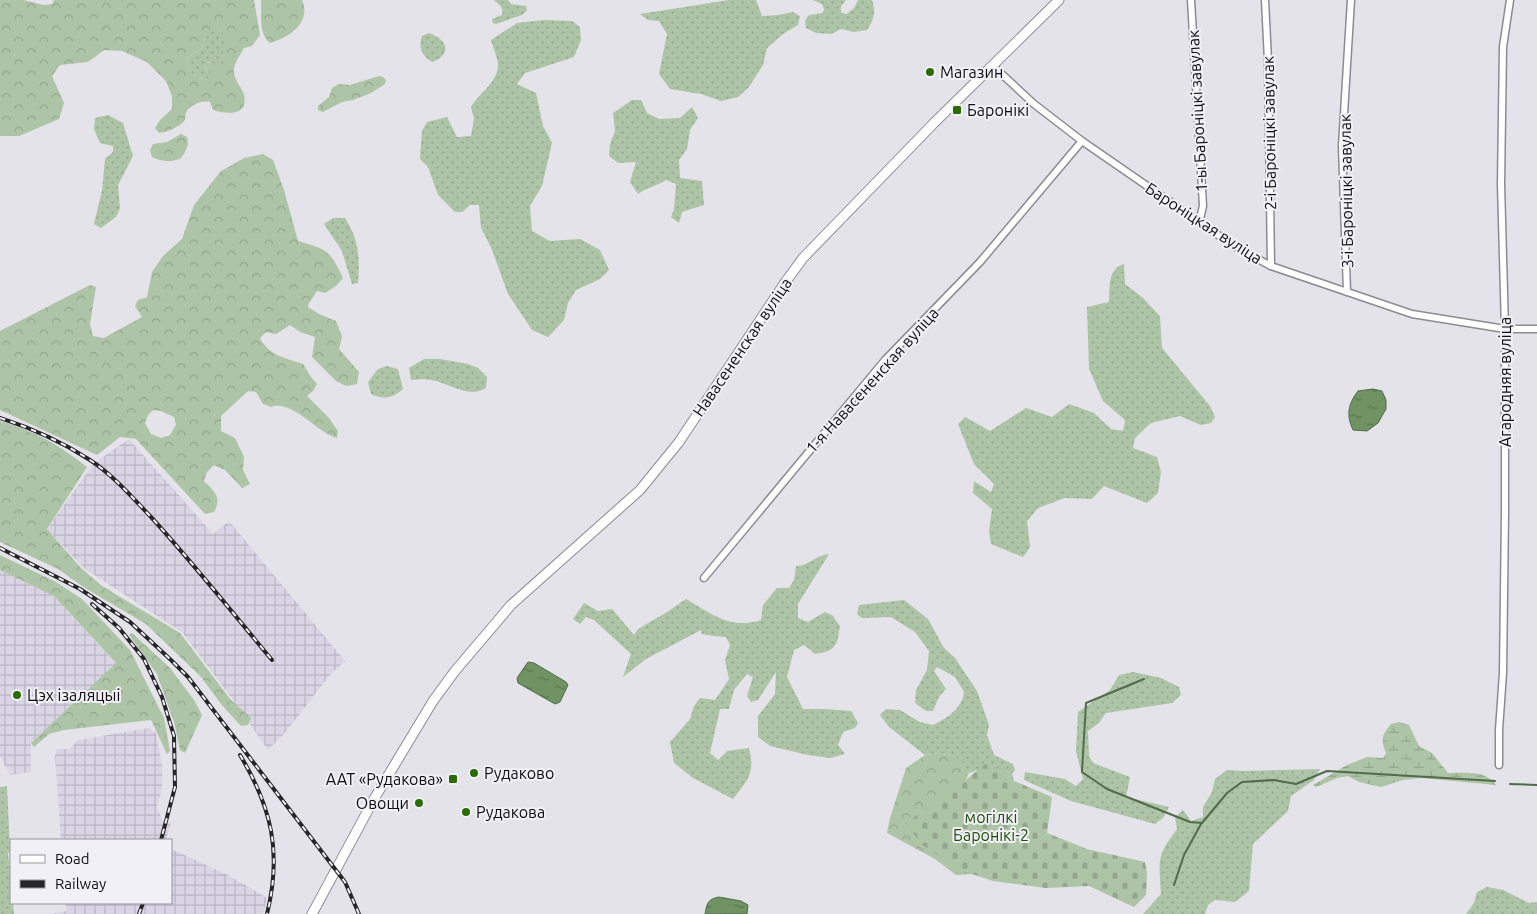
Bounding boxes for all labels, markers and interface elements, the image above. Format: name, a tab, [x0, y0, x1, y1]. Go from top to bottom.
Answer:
street label: 1-ы Бароніцкі завулак	[1184, 29, 1210, 193]
street label: 2-і Бароніцкі завулак	[1259, 56, 1279, 210]
place label: Магазин	[940, 63, 1003, 81]
marker: Магазин	[924, 66, 936, 78]
place label: Баронікі	[967, 101, 1029, 119]
marker: Баронікі	[951, 104, 963, 116]
street label: 3-і Бароніцкі завулак	[1336, 114, 1356, 268]
street label: Бароніцкая вуліца	[1142, 179, 1266, 267]
street label: Навасененская вуліца	[689, 274, 795, 420]
street label: 1-я Навасененская вуліца	[802, 304, 942, 456]
street label: Агародняя вуліца	[1496, 317, 1514, 447]
place label: Цэх ізаляцыі	[27, 686, 120, 704]
marker: Цэх ізаляцыі	[11, 689, 23, 701]
place label: Рудаково	[484, 764, 554, 782]
marker: Рудаково	[468, 767, 480, 779]
place label: ААТ «Рудакова»	[326, 770, 443, 788]
marker: ААТ «Рудакова»	[447, 773, 459, 785]
place label: Овощи	[356, 794, 409, 812]
marker: Овощи	[413, 797, 425, 809]
place label: Рудакова	[476, 803, 545, 821]
marker: Рудакова	[460, 806, 472, 818]
park label: могілкі Баронікі-2	[953, 808, 1029, 844]
legend	[10, 839, 172, 904]
text: Road	[55, 850, 90, 867]
text: Railway	[55, 875, 106, 892]

